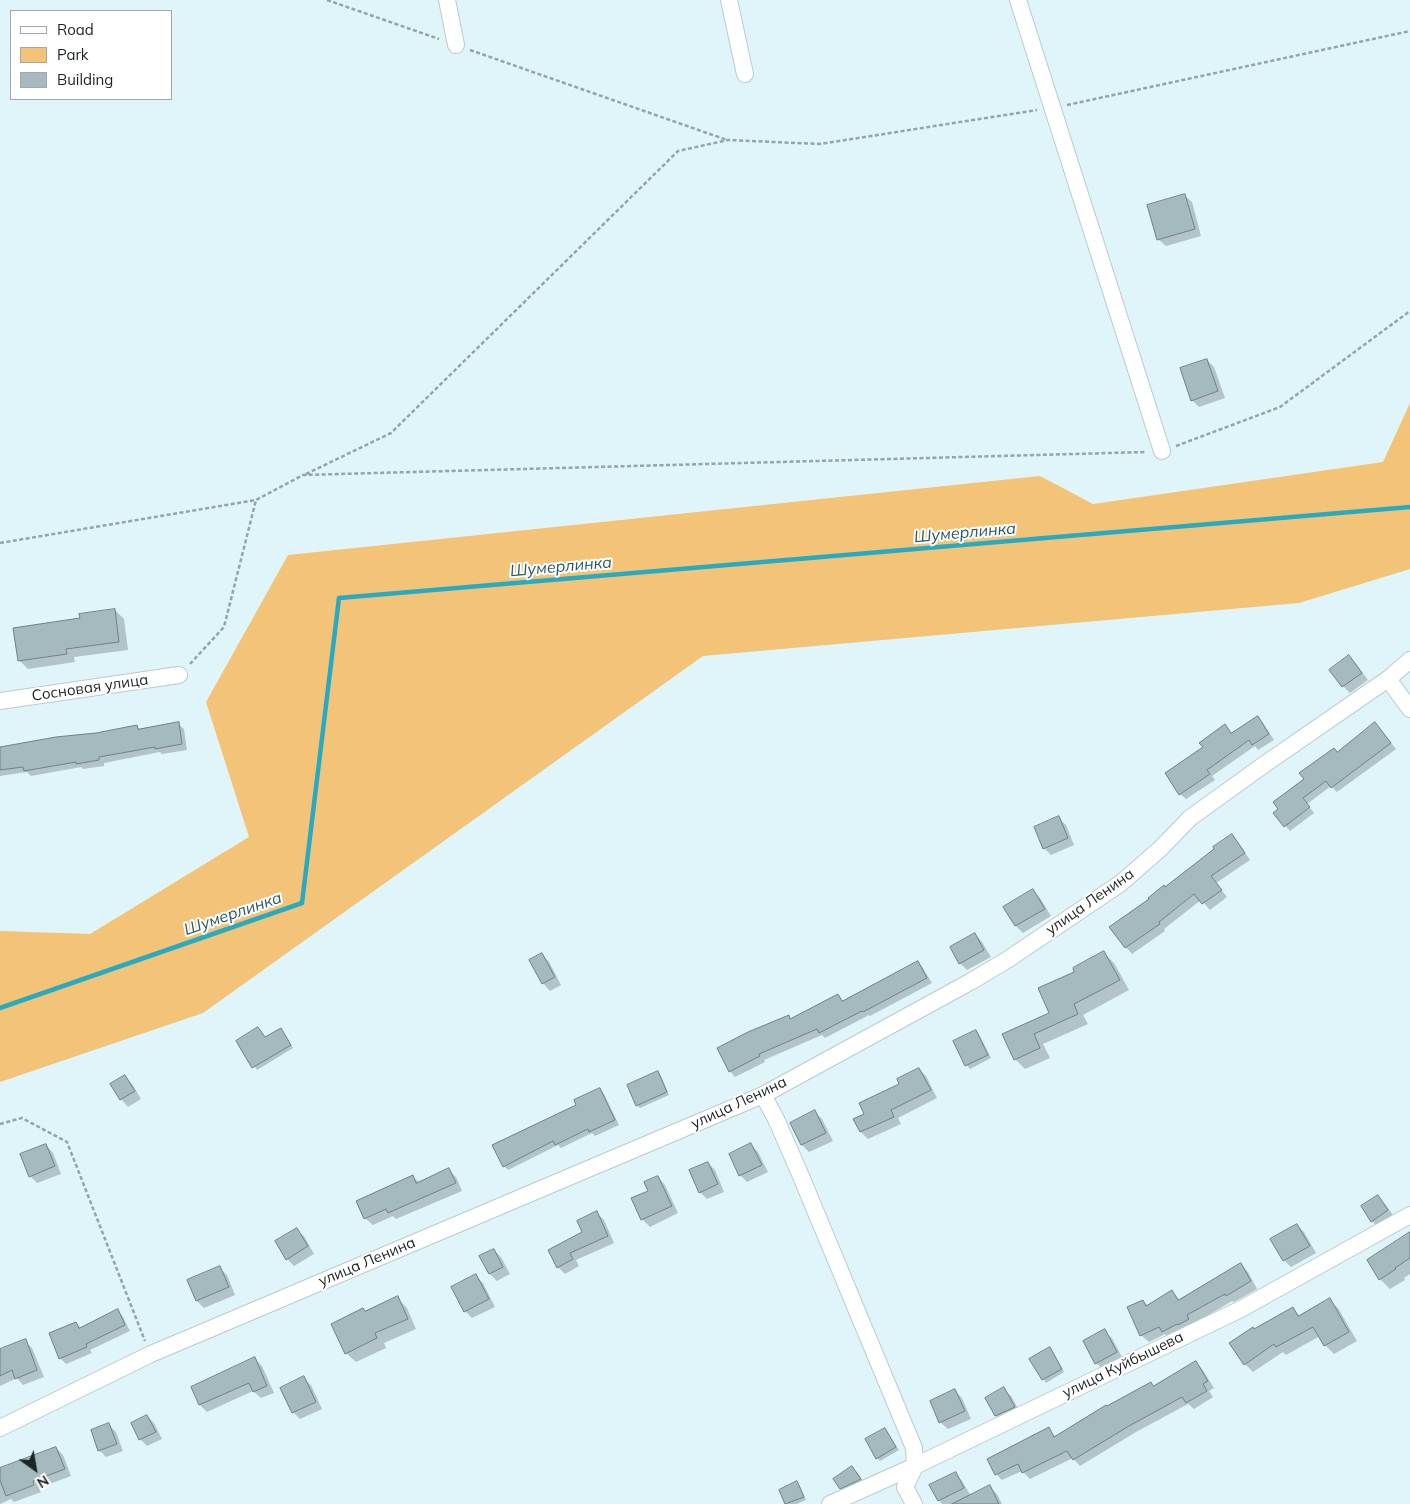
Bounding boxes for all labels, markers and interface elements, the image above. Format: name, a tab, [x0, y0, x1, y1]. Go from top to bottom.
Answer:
legend	[10, 10, 172, 100]
text: Road	[57, 20, 94, 39]
text: Park	[57, 45, 89, 64]
text: Building	[57, 70, 113, 89]
water label: Шумерлинка	[913, 519, 1017, 547]
water label: Шумерлинка	[509, 553, 613, 581]
street label: Сосновая улица	[31, 671, 149, 705]
street label: улица Ленина	[1042, 865, 1138, 939]
water label: Шумерлинка	[182, 888, 284, 940]
street label: улица Ленина	[688, 1073, 790, 1133]
street label: улица Ленина	[316, 1234, 418, 1290]
street label: улица Куйбышева	[1060, 1328, 1186, 1402]
north arrow	[10, 1444, 60, 1494]
text: N	[34, 1471, 52, 1492]

